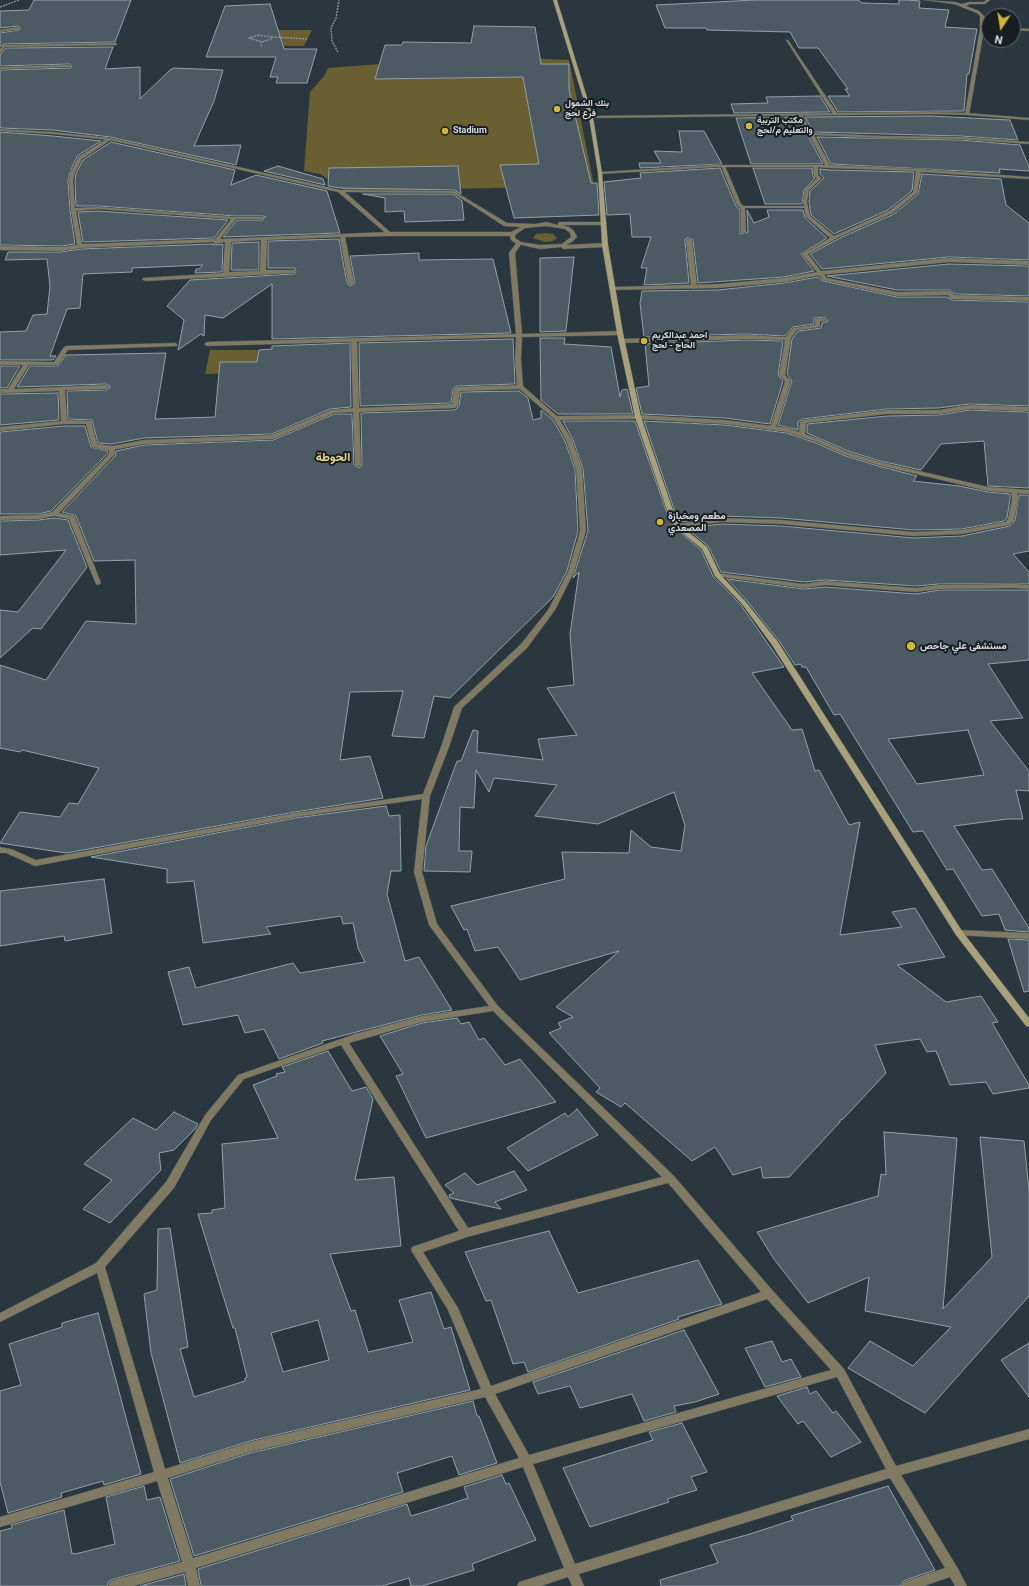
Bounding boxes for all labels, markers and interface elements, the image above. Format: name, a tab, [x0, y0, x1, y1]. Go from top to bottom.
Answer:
north arrow	[981, 8, 1021, 48]
text: N	[993, 32, 1004, 46]
place label: بنك الشمول فرع لحج	[565, 99, 609, 120]
marker: بنك الشمول فرع لحج	[552, 104, 562, 114]
place label: مكتب التربية والتعليم م/لحج	[757, 116, 813, 137]
marker: مكتب التربية والتعليم م/لحج	[744, 121, 754, 131]
marker: Stadium	[440, 126, 450, 136]
place label: Stadium	[453, 126, 487, 136]
place label: احمد عبدالكريم الحاج - لحج	[652, 331, 707, 352]
marker: احمد عبدالكريم الحاج - لحج	[639, 336, 649, 346]
district label: الحوطة	[316, 451, 350, 465]
place label: مطعم ومخبازة المصعدي	[668, 510, 726, 534]
marker: مطعم ومخبازة المصعدي	[655, 517, 665, 527]
marker: مستشفى علي جاحص	[905, 640, 917, 652]
place label: مستشفى علي جاحص	[920, 640, 1007, 652]

